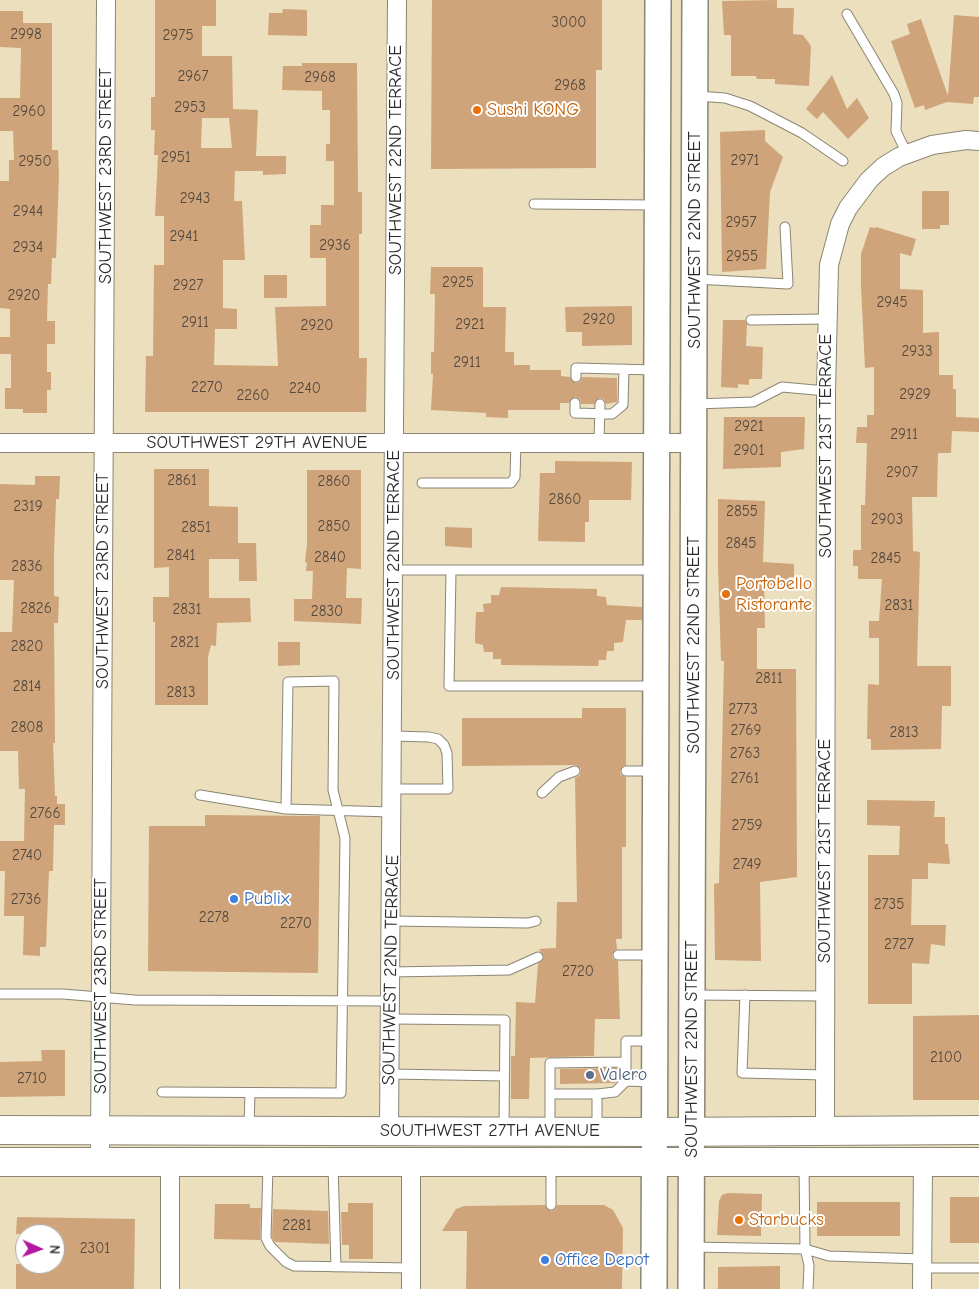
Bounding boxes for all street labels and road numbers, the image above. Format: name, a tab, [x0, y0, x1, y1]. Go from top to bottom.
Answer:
street label: SOUTHWEST 22ND TERRACE	[385, 45, 407, 275]
street label: SOUTHWEST 23RD STREET	[95, 68, 117, 284]
street label: SOUTHWEST 22ND STREET	[684, 131, 706, 349]
street label: SOUTHWEST 21ST TERRACE	[815, 334, 837, 558]
street label: SOUTHWEST 29TH AVENUE	[147, 432, 367, 454]
street label: SOUTHWEST 22ND TERRACE	[383, 450, 405, 680]
street label: SOUTHWEST 23RD STREET	[92, 473, 114, 689]
street label: SOUTHWEST 22ND STREET	[683, 536, 705, 754]
street label: SOUTHWEST 21ST TERRACE	[814, 739, 836, 963]
street label: SOUTHWEST 22ND TERRACE	[378, 855, 404, 1085]
street label: SOUTHWEST 23RD STREET	[90, 878, 112, 1094]
street label: SOUTHWEST 22ND STREET	[681, 940, 703, 1158]
street label: SOUTHWEST 27TH AVENUE	[380, 1120, 600, 1142]

